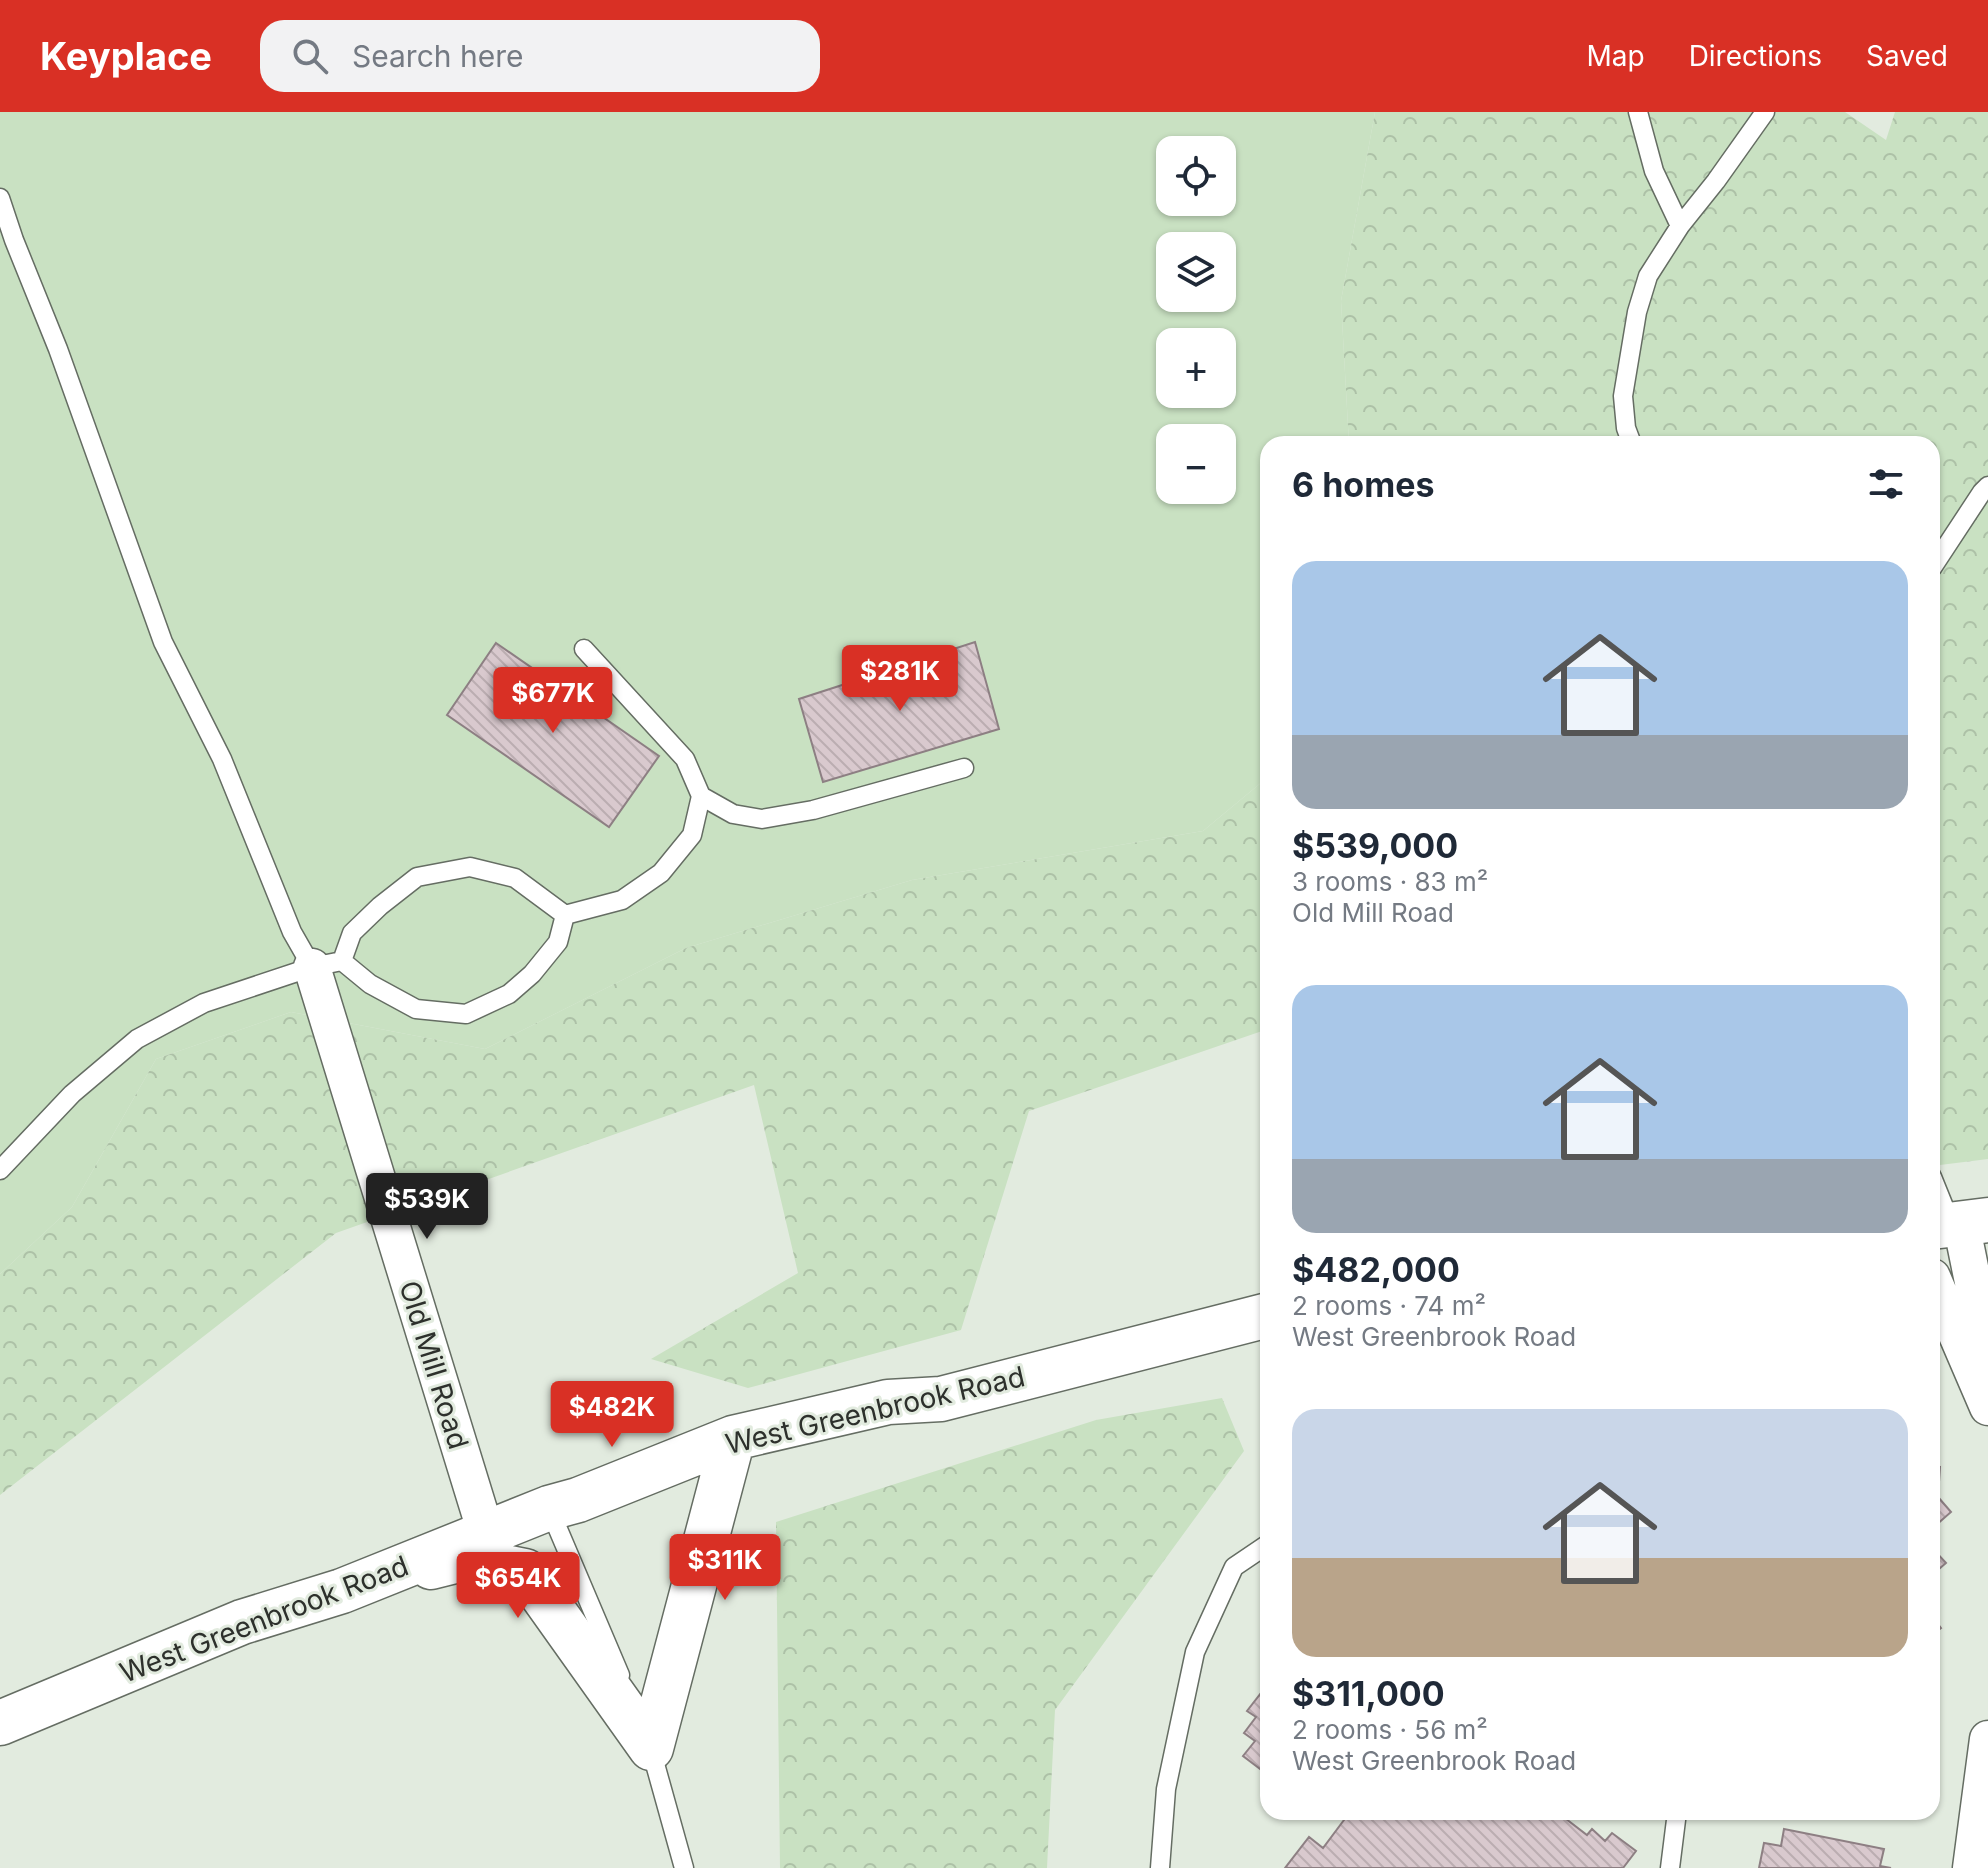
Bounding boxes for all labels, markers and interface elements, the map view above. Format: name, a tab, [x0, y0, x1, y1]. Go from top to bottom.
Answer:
search box	[260, 20, 820, 92]
text: Keyplace	[40, 33, 212, 79]
icon: search	[288, 34, 332, 78]
text: Search here	[352, 38, 523, 74]
text: Map	[1586, 39, 1645, 73]
text: Directions	[1689, 39, 1822, 73]
text: Saved	[1866, 39, 1948, 73]
map controls	[1156, 136, 1236, 504]
button: locate	[1156, 136, 1236, 216]
button: layers	[1156, 232, 1236, 312]
button: +	[1156, 328, 1236, 408]
button: −	[1156, 424, 1236, 504]
icon: filters	[1864, 462, 1908, 506]
text: 6 homes	[1292, 464, 1434, 505]
icon: home	[1528, 613, 1672, 757]
pin: $281K	[844, 645, 956, 713]
text: $281K	[860, 655, 940, 686]
pin: $677K	[497, 667, 609, 735]
text: $677K	[511, 677, 595, 708]
text: $539,000	[1292, 825, 1458, 866]
text: 3 rooms · 83 m²	[1292, 866, 1488, 897]
text: Old Mill Road	[1292, 897, 1454, 928]
icon: home	[1528, 1037, 1672, 1181]
pin: $539K	[371, 1173, 483, 1241]
text: $539K	[384, 1183, 470, 1214]
text: $482,000	[1292, 1249, 1460, 1290]
street label: Old Mill Road	[392, 1277, 476, 1453]
text: 2 rooms · 74 m²	[1292, 1290, 1486, 1321]
text: West Greenbrook Road	[1292, 1321, 1576, 1352]
street label: West Greenbrook Road	[722, 1359, 1028, 1461]
pin: $482K	[556, 1381, 668, 1449]
text: $482K	[569, 1391, 655, 1422]
icon: home	[1528, 1461, 1672, 1605]
pin: $311K	[669, 1534, 781, 1602]
text: $311K	[688, 1544, 762, 1575]
street label: West Greenbrook Road	[115, 1548, 413, 1690]
pin: $654K	[462, 1552, 574, 1620]
text: $654K	[475, 1562, 561, 1593]
text: $311,000	[1292, 1673, 1445, 1714]
text: 2 rooms · 56 m²	[1292, 1714, 1488, 1745]
text: West Greenbrook Road	[1292, 1745, 1576, 1776]

